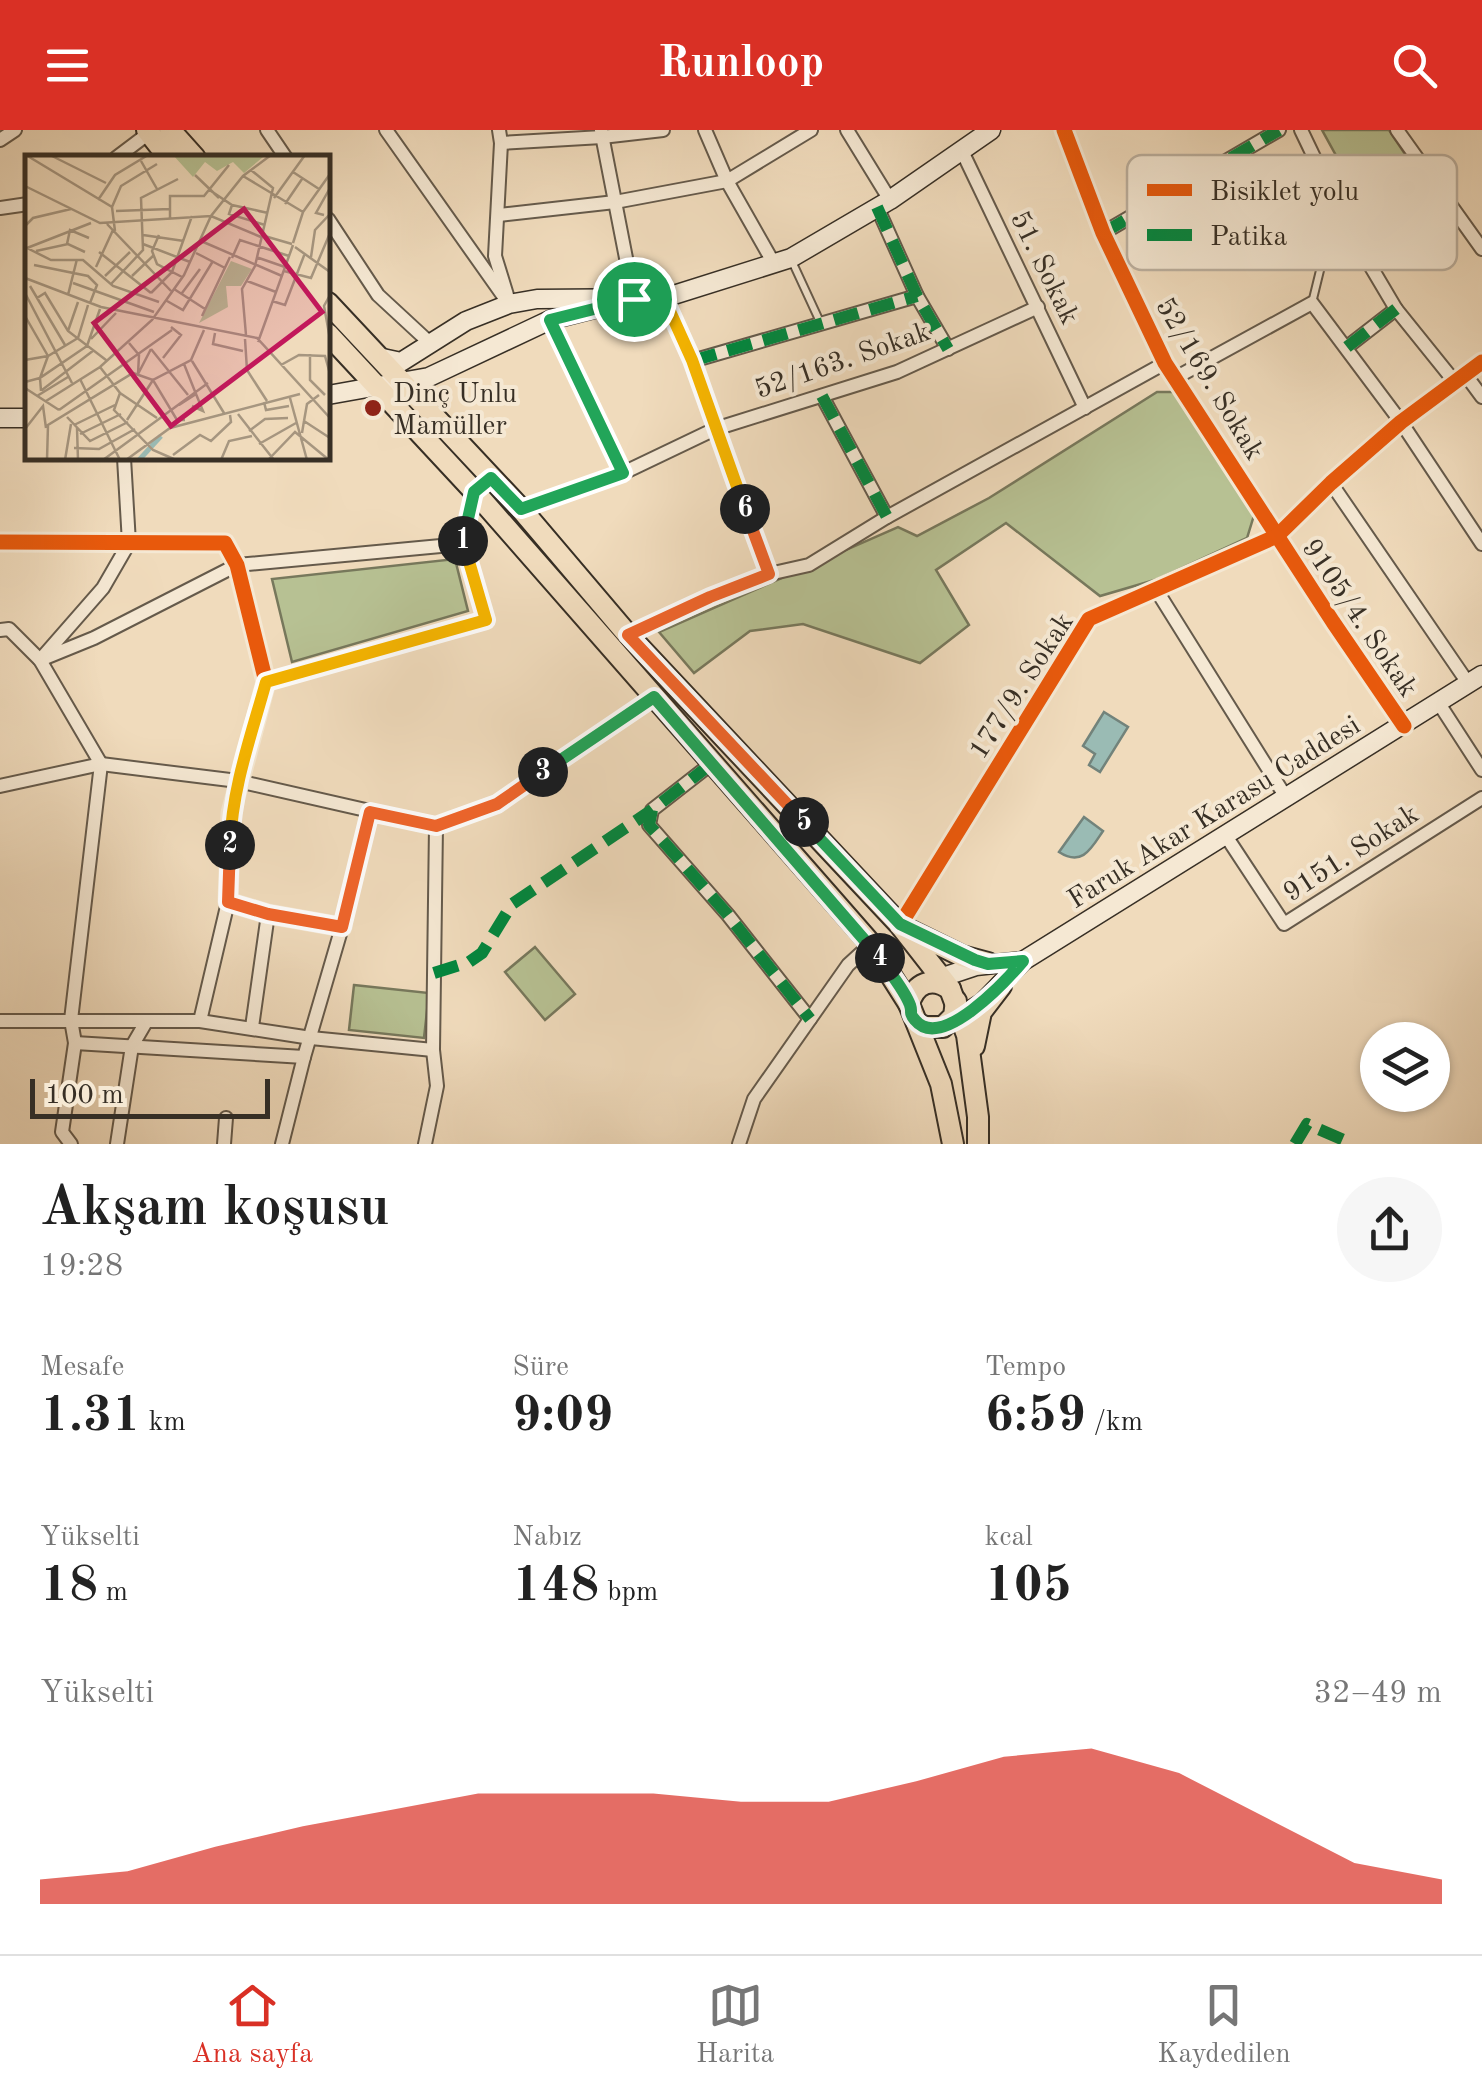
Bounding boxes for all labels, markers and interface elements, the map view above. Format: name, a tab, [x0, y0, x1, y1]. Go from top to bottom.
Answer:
icon: menu	[40, 38, 95, 93]
icon: search	[1387, 38, 1442, 93]
text: Runloop	[658, 42, 824, 87]
inset map	[25, 155, 330, 460]
legend	[1127, 155, 1457, 270]
text: Bisiklet yolu	[1210, 179, 1359, 207]
street label: 51. Sokak	[1004, 207, 1083, 329]
text: Patika	[1210, 224, 1288, 252]
pin	[592, 257, 677, 342]
icon: arrive	[607, 272, 662, 327]
street label: 52/169. Sokak	[1149, 294, 1268, 465]
street label: 52/163. Sokak	[752, 319, 934, 405]
place label: Dinç Unlu Mamüller	[393, 381, 517, 441]
marker: Dinç Unlu Mamüller	[362, 397, 384, 419]
pin: 6	[720, 484, 770, 534]
text: 6	[737, 495, 753, 523]
pin: 1	[438, 516, 488, 566]
text: 1	[455, 527, 471, 555]
street label: 9105/4. Sokak	[1296, 535, 1421, 703]
street label: 177/9. Sokak	[965, 609, 1080, 764]
street label: Faruk Akar Karasu Caddesi	[1064, 712, 1366, 915]
pin: 3	[518, 747, 568, 797]
text: 3	[535, 758, 551, 786]
pin: 5	[779, 797, 829, 847]
street label: 9151. Sokak	[1279, 801, 1424, 908]
text: 5	[796, 808, 812, 836]
pin: 2	[205, 820, 255, 870]
text: 2	[222, 831, 238, 859]
pin: 4	[855, 933, 905, 983]
text: 4	[872, 944, 888, 972]
map controls	[1360, 1022, 1450, 1112]
button: layers	[1360, 1022, 1450, 1112]
scale bar	[30, 1074, 270, 1118]
text: 100 m	[45, 1082, 124, 1110]
button: share	[1337, 1177, 1442, 1282]
text: Akşam koşusu	[40, 1182, 390, 1237]
text: 19:28	[40, 1251, 123, 1283]
text: Mesafe	[40, 1354, 124, 1382]
text: Süre	[512, 1354, 569, 1382]
text: Tempo	[985, 1354, 1066, 1382]
text: 1.31	[40, 1392, 141, 1442]
text: 9:09	[512, 1392, 613, 1442]
text: 6:59	[985, 1392, 1086, 1442]
text: km	[141, 1409, 186, 1437]
text: /km	[1086, 1409, 1143, 1437]
text: Yükselti	[40, 1524, 140, 1552]
text: Nabız	[512, 1524, 582, 1552]
text: kcal	[985, 1524, 1033, 1552]
text: 18	[40, 1562, 98, 1612]
text: 148	[512, 1562, 599, 1612]
text: 105	[985, 1562, 1072, 1612]
text: m	[98, 1579, 128, 1607]
text: bpm	[599, 1579, 658, 1607]
text: Yükselti	[40, 1678, 154, 1710]
text: 32–49 m	[1314, 1678, 1442, 1710]
tab: Ana sayfa	[191, 1978, 313, 2073]
tab: Harita	[696, 1978, 774, 2073]
tab: Kaydedilen	[1157, 1978, 1291, 2073]

